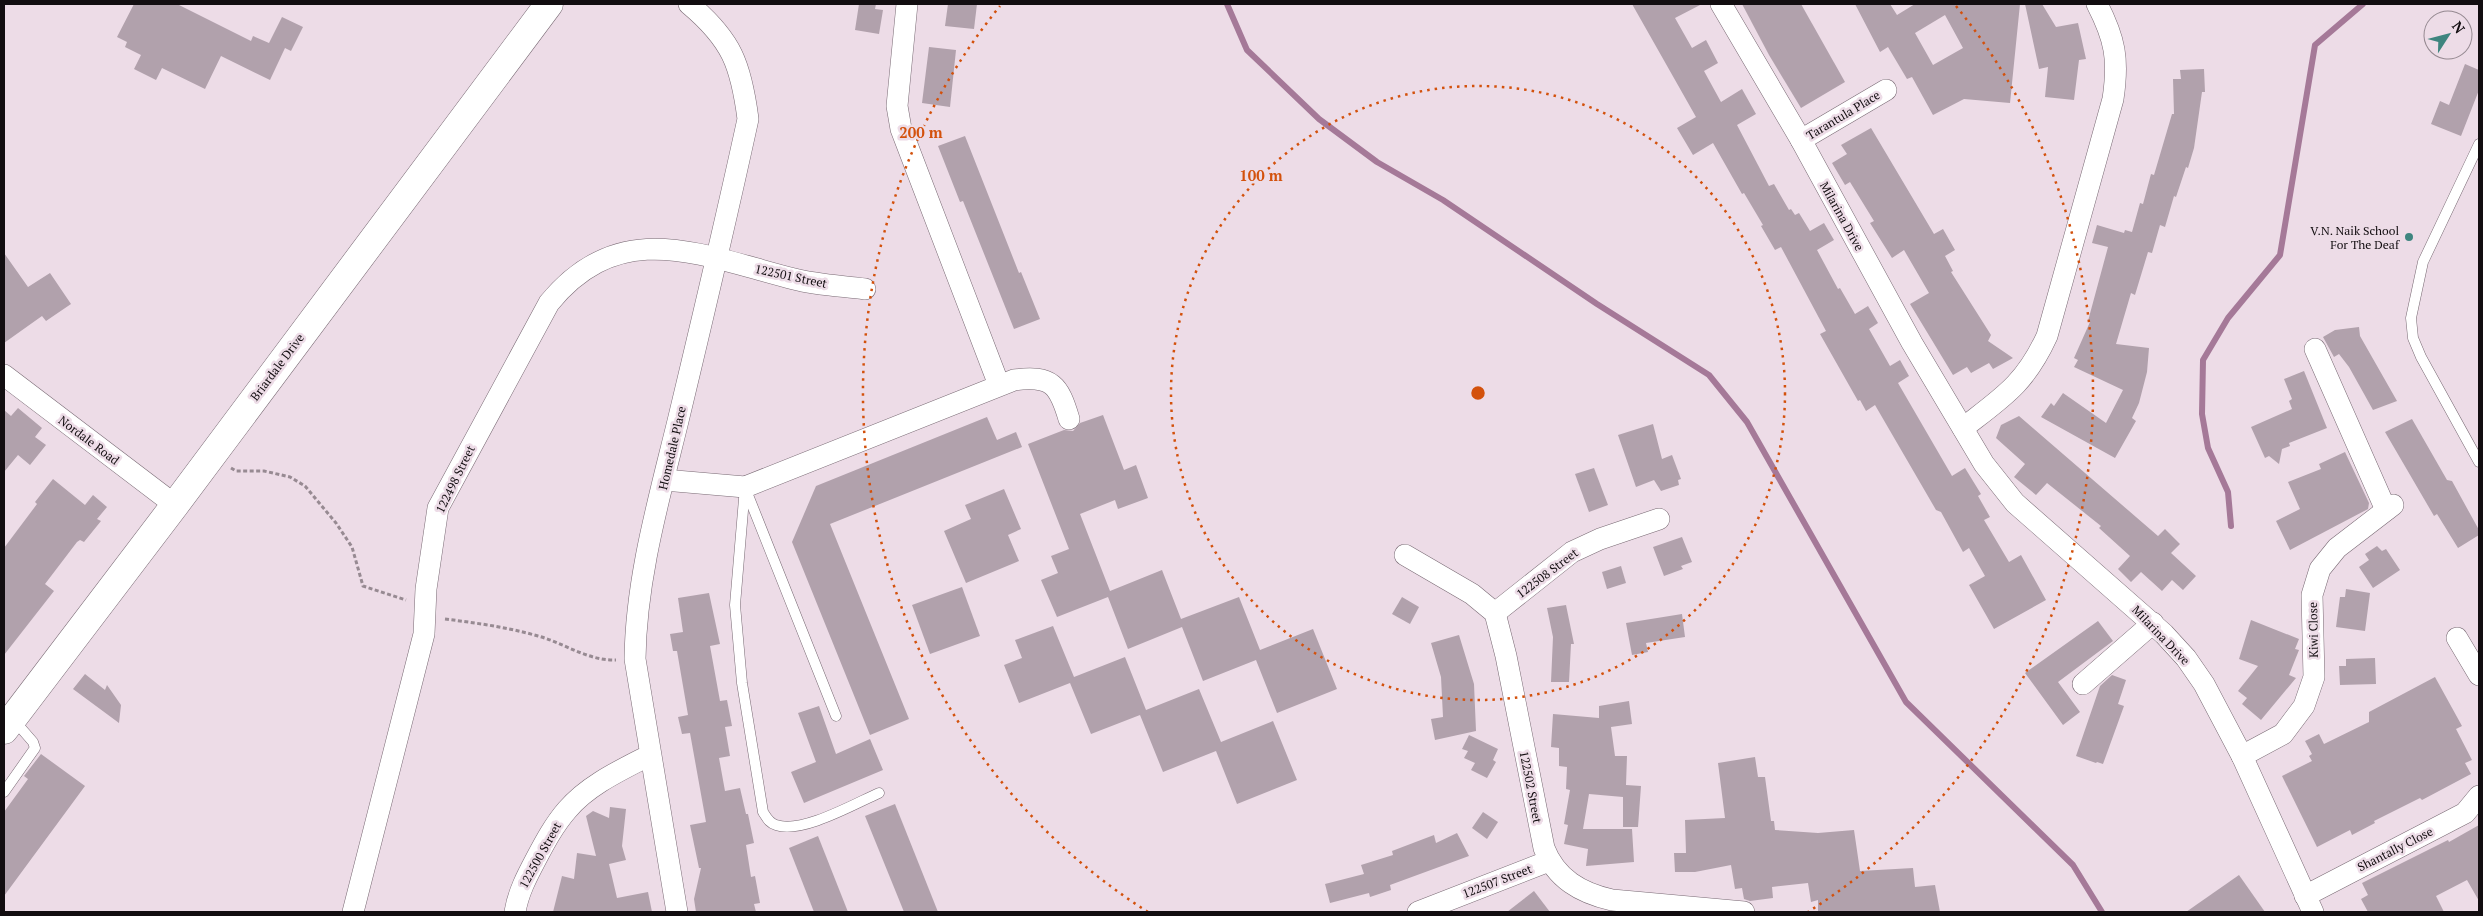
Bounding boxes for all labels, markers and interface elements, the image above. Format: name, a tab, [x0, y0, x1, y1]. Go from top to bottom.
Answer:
north arrow	[2423, 10, 2473, 60]
text: N	[2448, 17, 2470, 37]
street label: Tarantula Place	[1804, 87, 1882, 143]
text: 200 m	[899, 122, 943, 142]
text: 100 m	[1239, 165, 1283, 185]
street label: Milarina Drive	[1817, 179, 1867, 253]
place label: V.N. Naik School For The Deaf	[2310, 223, 2400, 252]
marker: V.N. Naik School For The Deaf	[2403, 231, 2415, 243]
street label: 122501 Street	[754, 261, 829, 291]
street label: Briardale Drive	[247, 330, 307, 404]
centre of rings	[1469, 384, 1487, 402]
street label: Homedale Place	[655, 405, 689, 491]
street label: Nordale Road	[56, 412, 123, 468]
street label: 122498 Street	[432, 442, 478, 515]
street label: 122508 Street	[1513, 545, 1581, 601]
street label: Milarina Drive	[2129, 602, 2193, 668]
street label: Kiwi Close	[2305, 602, 2321, 658]
street label: 122502 Street	[1517, 750, 1545, 825]
street label: 122500 Street	[516, 819, 565, 891]
street label: Shantally Close	[2355, 824, 2435, 874]
street label: 122507 Street	[1460, 861, 1534, 901]

